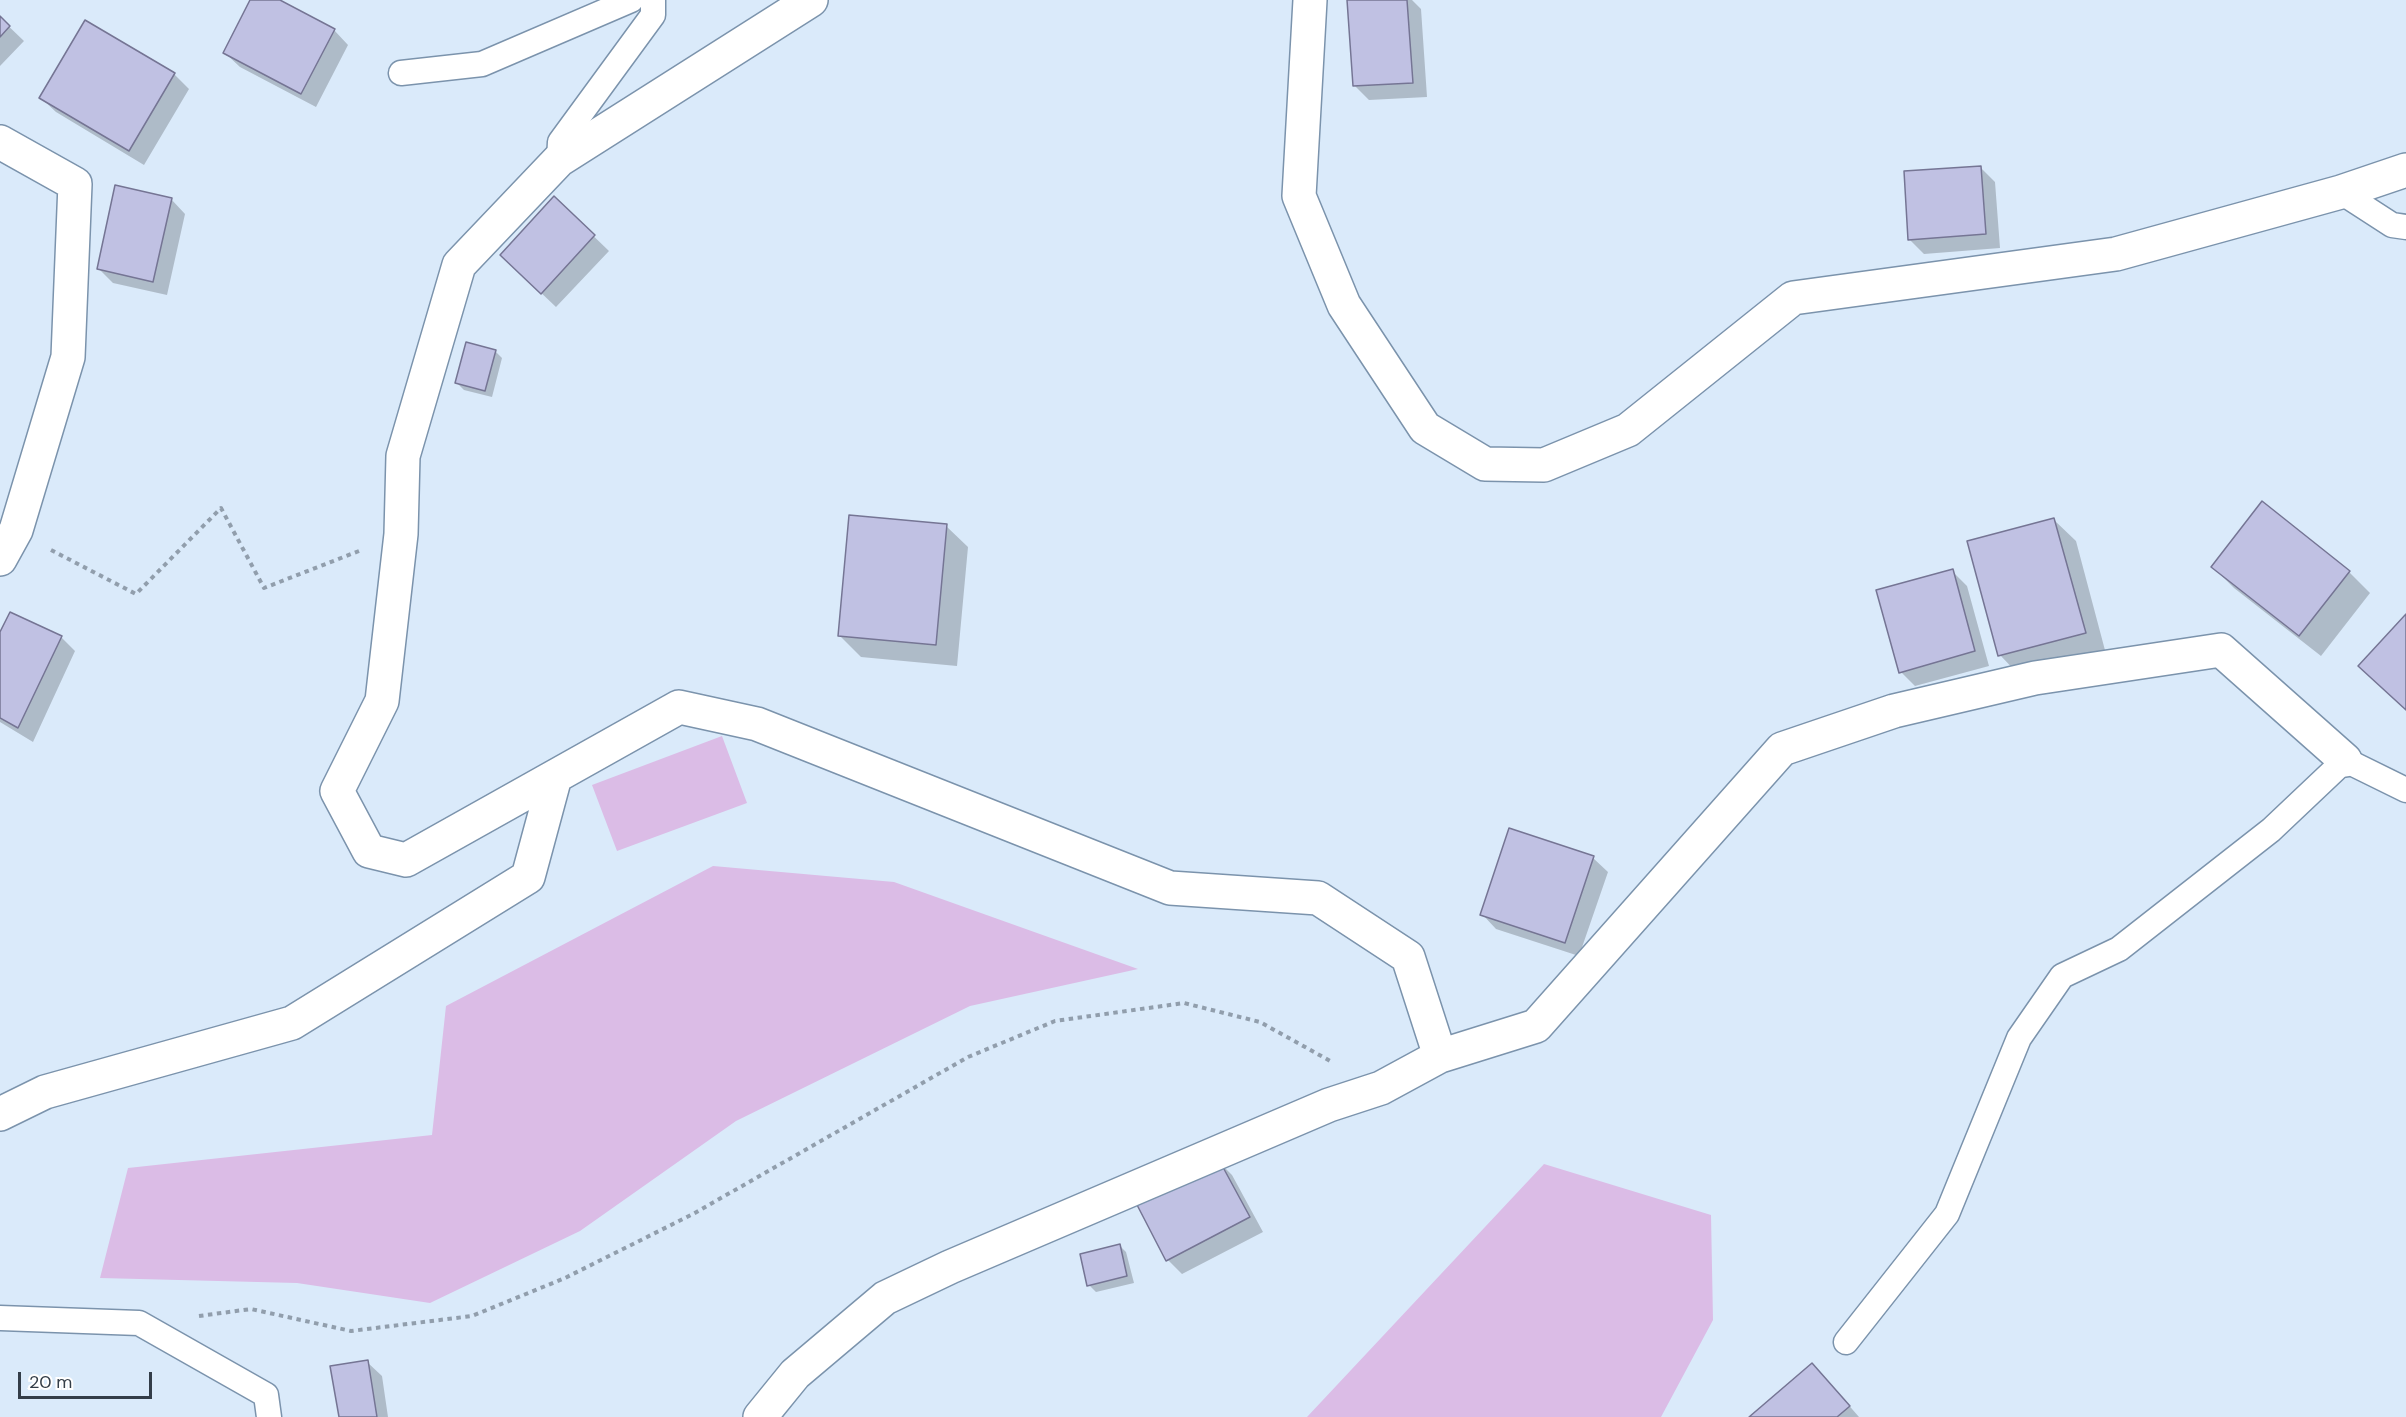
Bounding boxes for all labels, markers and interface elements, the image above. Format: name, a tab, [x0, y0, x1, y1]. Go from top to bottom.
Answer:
scale bar	[21, 1360, 154, 1398]
text: 20 m	[29, 1370, 72, 1394]

